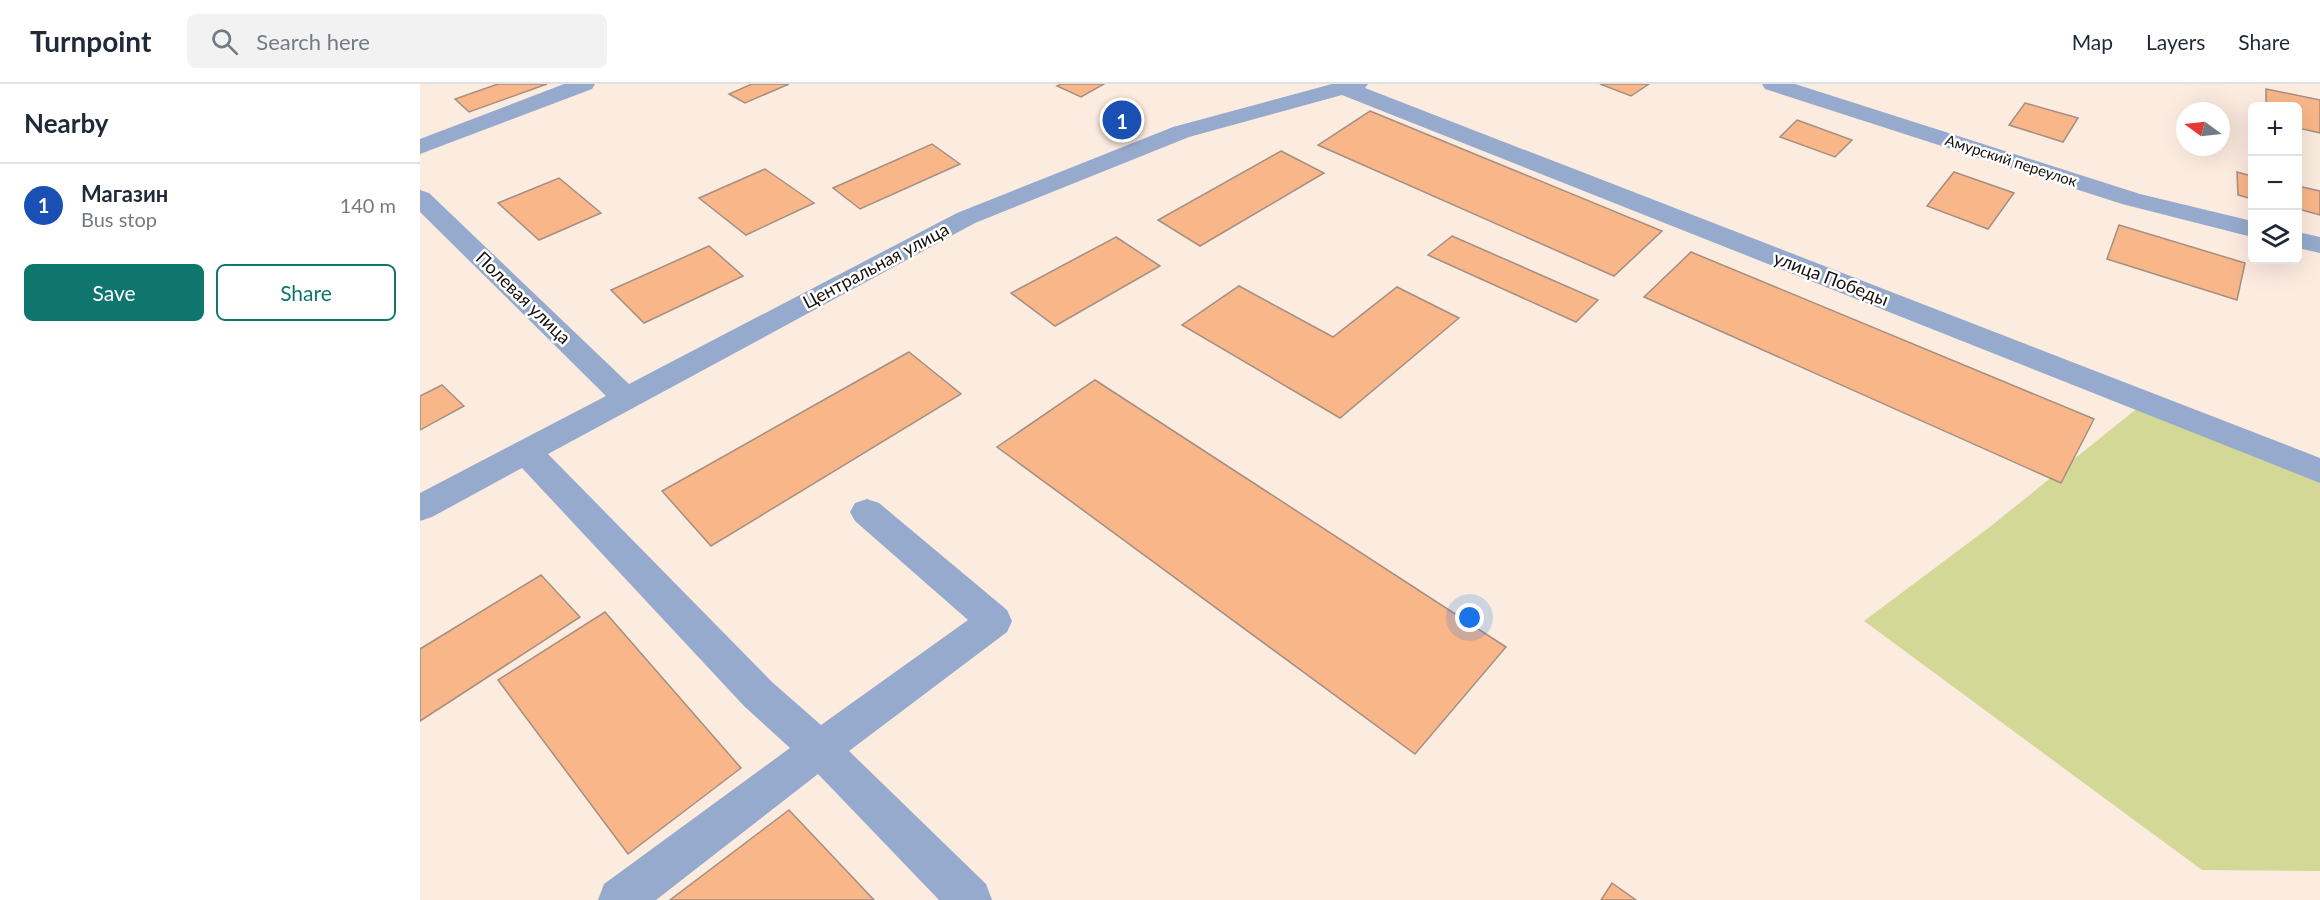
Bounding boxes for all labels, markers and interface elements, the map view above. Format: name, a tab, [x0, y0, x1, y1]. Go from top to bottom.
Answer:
search box	[187, 14, 607, 68]
text: Turnpoint	[30, 24, 151, 58]
icon: search	[208, 25, 241, 58]
text: Search here	[256, 28, 370, 55]
text: Map	[2072, 29, 2113, 54]
text: Layers	[2146, 29, 2205, 54]
text: Share	[2238, 29, 2290, 54]
pin: 1	[1102, 98, 1142, 142]
north arrow	[2176, 102, 2230, 156]
map controls	[2248, 102, 2302, 264]
button: +	[2248, 102, 2302, 156]
text: Nearby	[24, 107, 109, 139]
street label: Амурский переулок	[1943, 130, 2080, 190]
button: −	[2248, 156, 2302, 210]
text: Магазин	[81, 180, 168, 207]
text: 1	[38, 193, 49, 217]
text: 140 m	[340, 193, 396, 217]
text: Bus stop	[81, 207, 157, 231]
button: layers	[2248, 210, 2302, 264]
street label: Центральная улица	[799, 217, 952, 313]
street label: Полевая улица	[472, 246, 576, 348]
street label: улица Победы	[1771, 246, 1892, 310]
button: Save	[24, 264, 204, 321]
button: Share	[216, 264, 396, 321]
your location	[1455, 603, 1484, 632]

